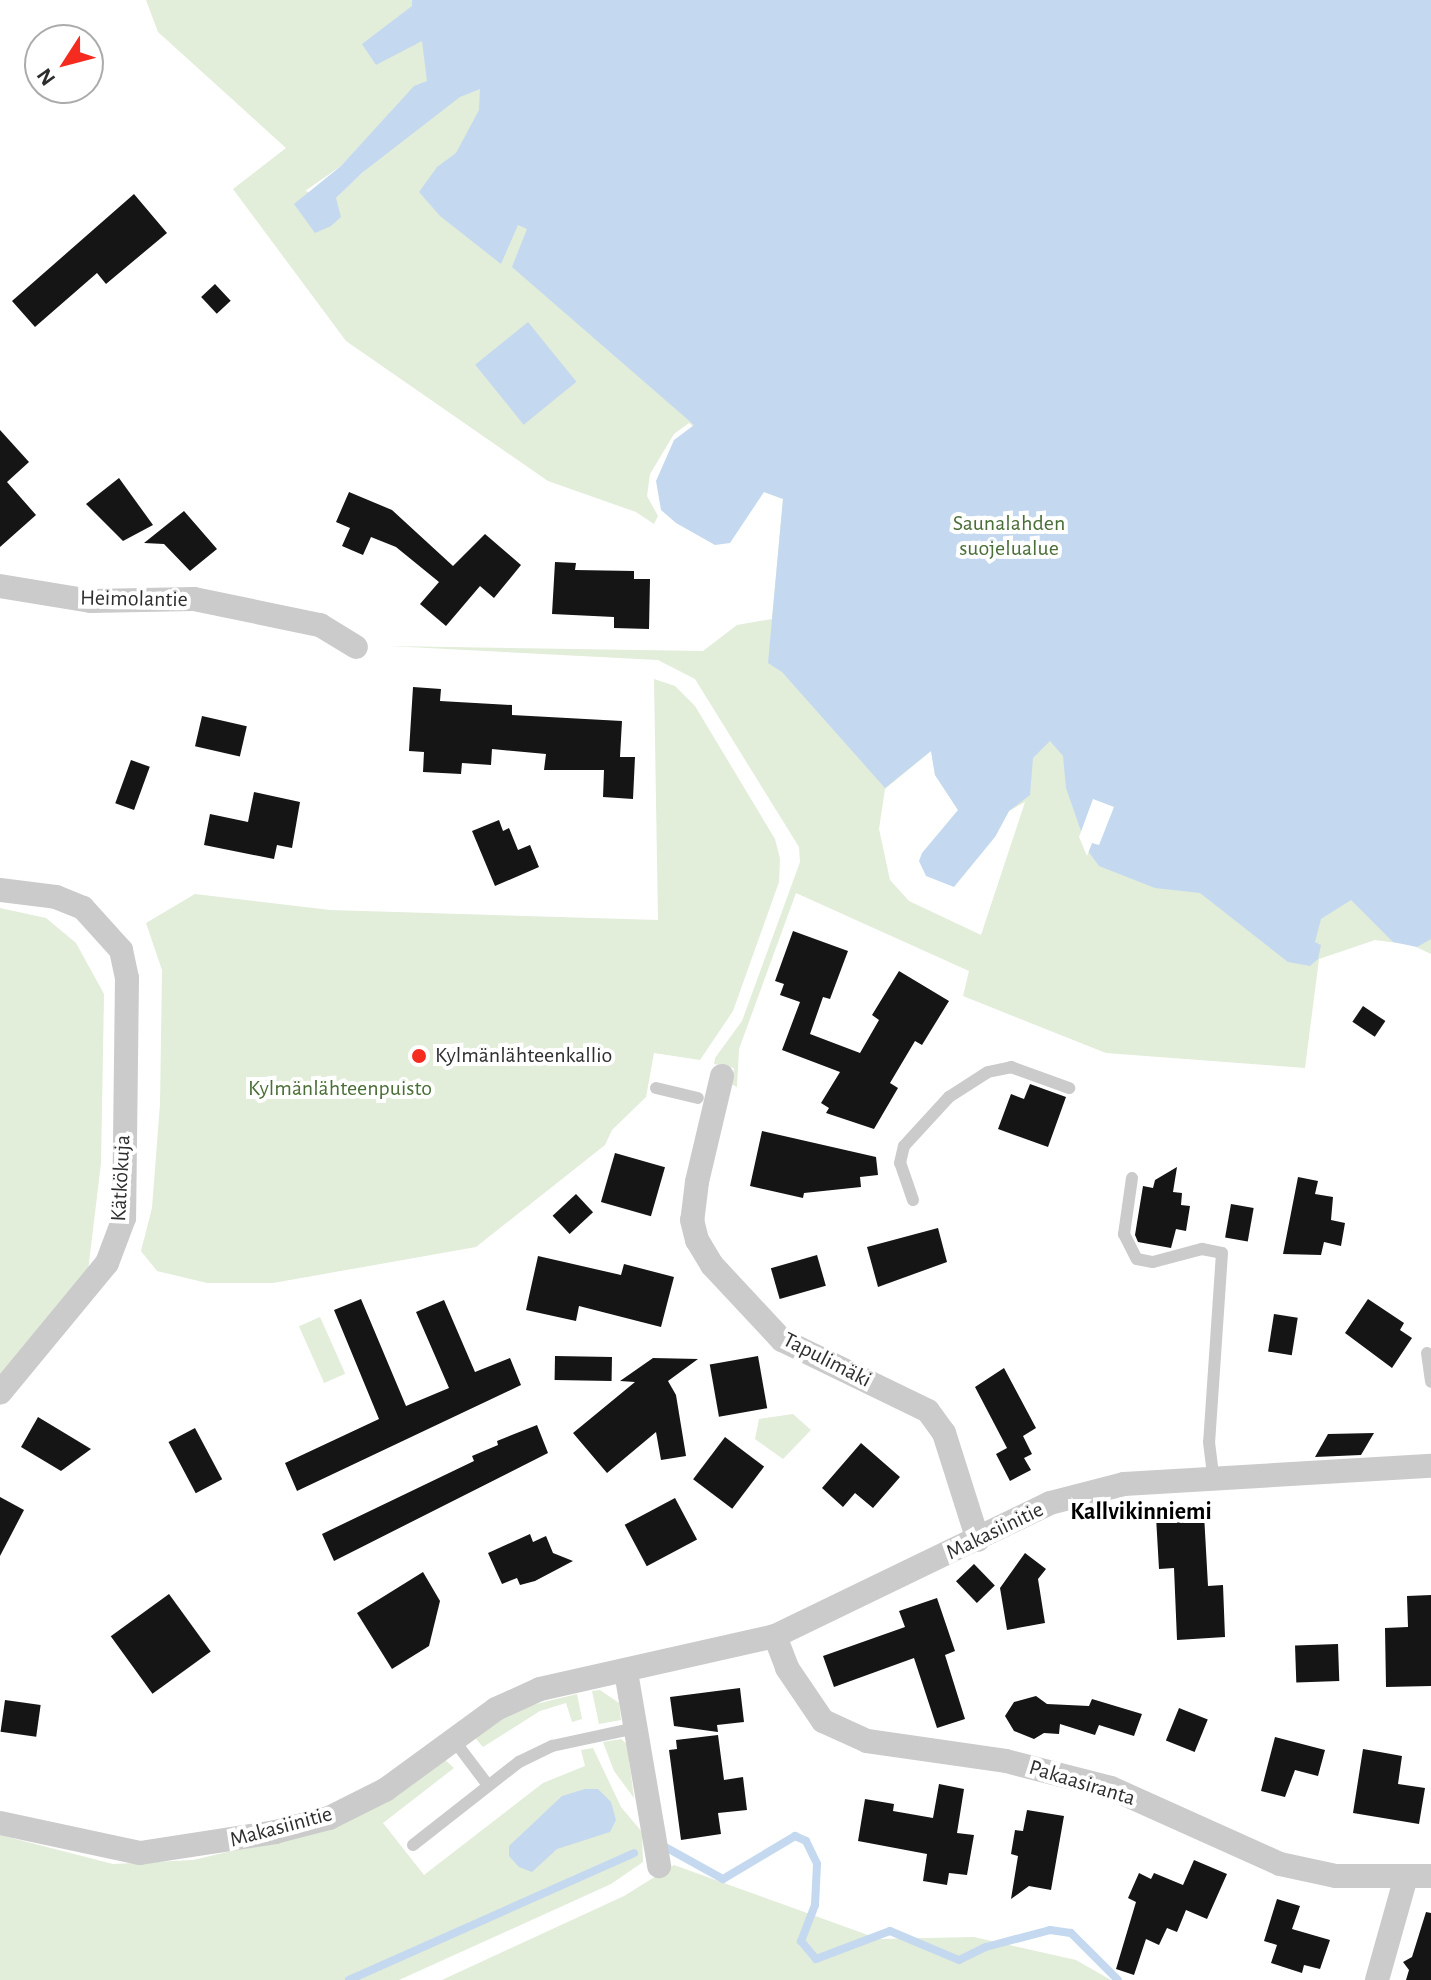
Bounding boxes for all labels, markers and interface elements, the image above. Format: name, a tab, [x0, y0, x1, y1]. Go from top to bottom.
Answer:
north arrow	[24, 24, 104, 104]
text: N	[33, 64, 60, 90]
park label: Saunalahden suojelualue	[953, 510, 1065, 562]
street label: Heimolantie	[80, 585, 188, 613]
place label: Kylmänlähteenkallio	[435, 1043, 612, 1069]
marker: Kylmänlähteenkallio	[410, 1047, 428, 1065]
park label: Kylmänlähteenpuisto	[248, 1076, 432, 1102]
street label: Kätkökuja	[106, 1134, 136, 1222]
street label: Tapulimäki	[778, 1326, 876, 1394]
street label: Makasiinitie	[942, 1496, 1048, 1566]
district label: Kallvikinniemi	[1070, 1499, 1212, 1527]
street label: Pakaasiranta	[1026, 1754, 1138, 1812]
street label: Makasiinitie	[227, 1801, 335, 1853]

